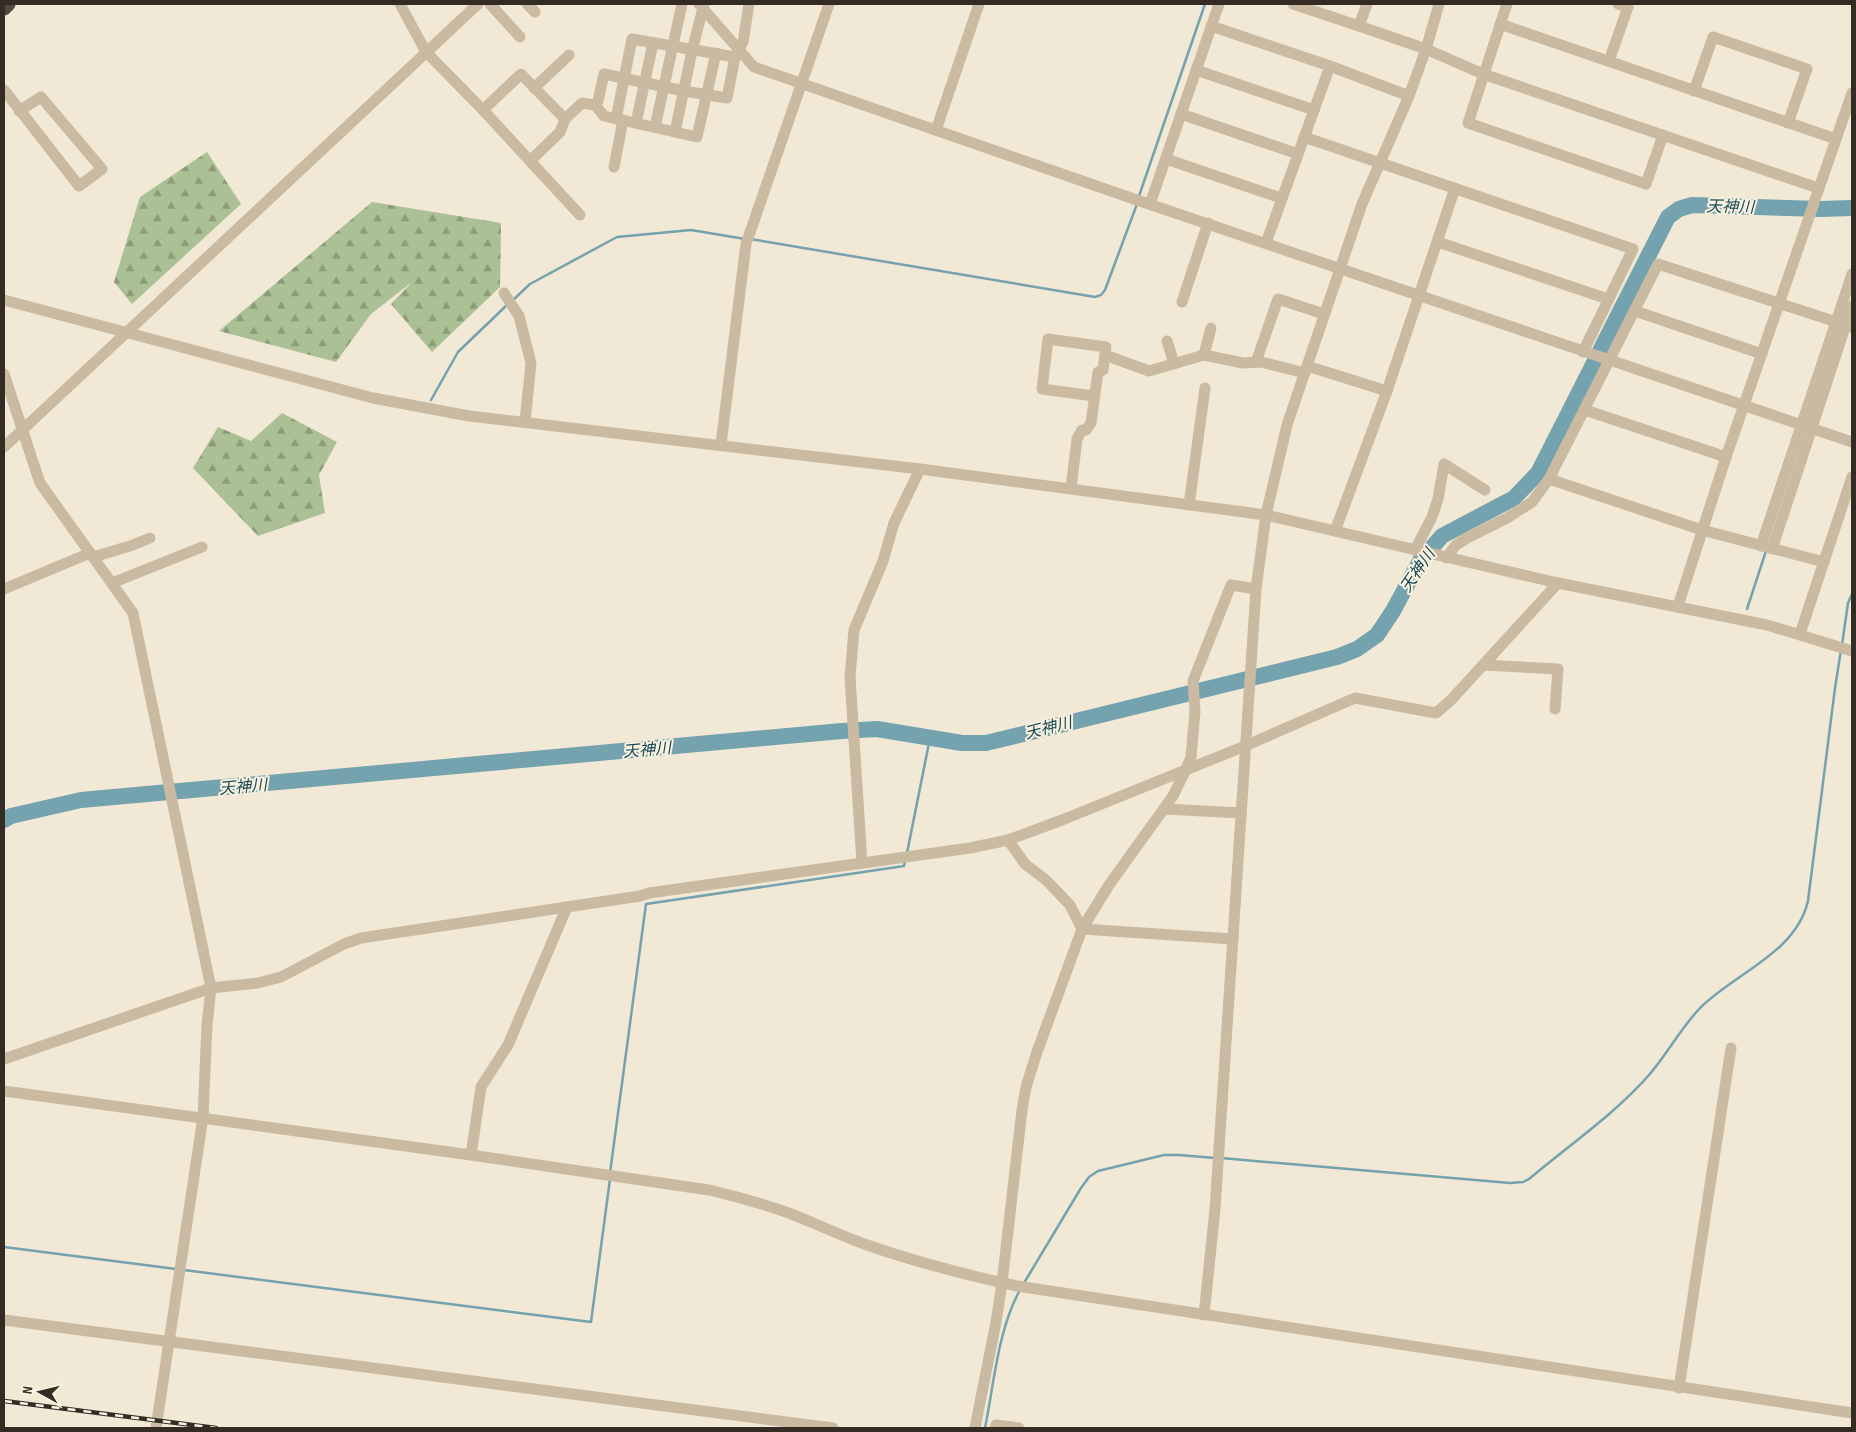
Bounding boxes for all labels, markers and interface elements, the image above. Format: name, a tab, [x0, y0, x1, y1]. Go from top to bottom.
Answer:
water label: 天神川	[1706, 198, 1756, 217]
water label: 天神川	[1397, 544, 1441, 596]
water label: 天神川	[1023, 713, 1076, 743]
water label: 天神川	[622, 739, 674, 762]
water label: 天神川	[218, 776, 270, 799]
north arrow	[15, 1367, 65, 1417]
text: N	[19, 1385, 37, 1395]

